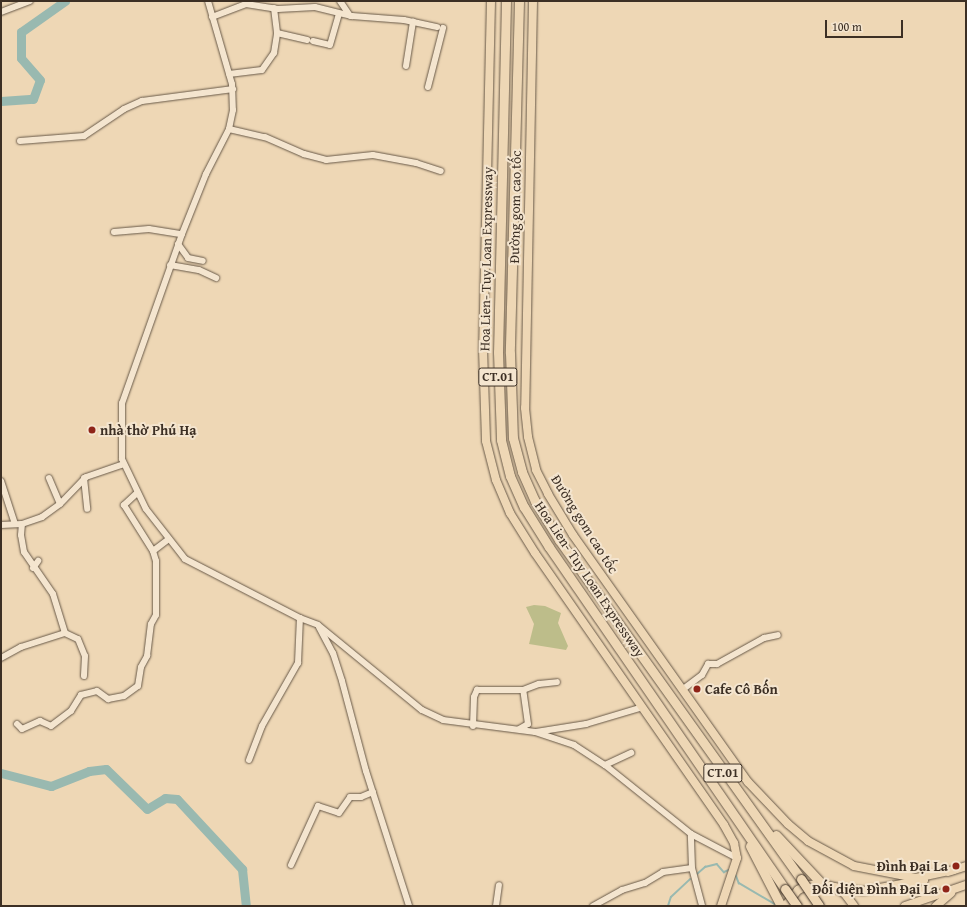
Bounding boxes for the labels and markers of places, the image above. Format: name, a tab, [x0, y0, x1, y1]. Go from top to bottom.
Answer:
place label: nhà thờ Phú Hạ	[100, 422, 196, 438]
marker: nhà thờ Phú Hạ	[87, 425, 97, 435]
place label: Cafe Cô Bốn	[705, 681, 778, 697]
marker: Cafe Cô Bốn	[692, 684, 702, 694]
place label: Đình Đại La	[877, 858, 948, 874]
marker: Đình Đại La	[951, 861, 961, 871]
place label: Đối diện Đình Đại La	[812, 881, 938, 897]
marker: Đối diện Đình Đại La	[941, 884, 951, 894]

